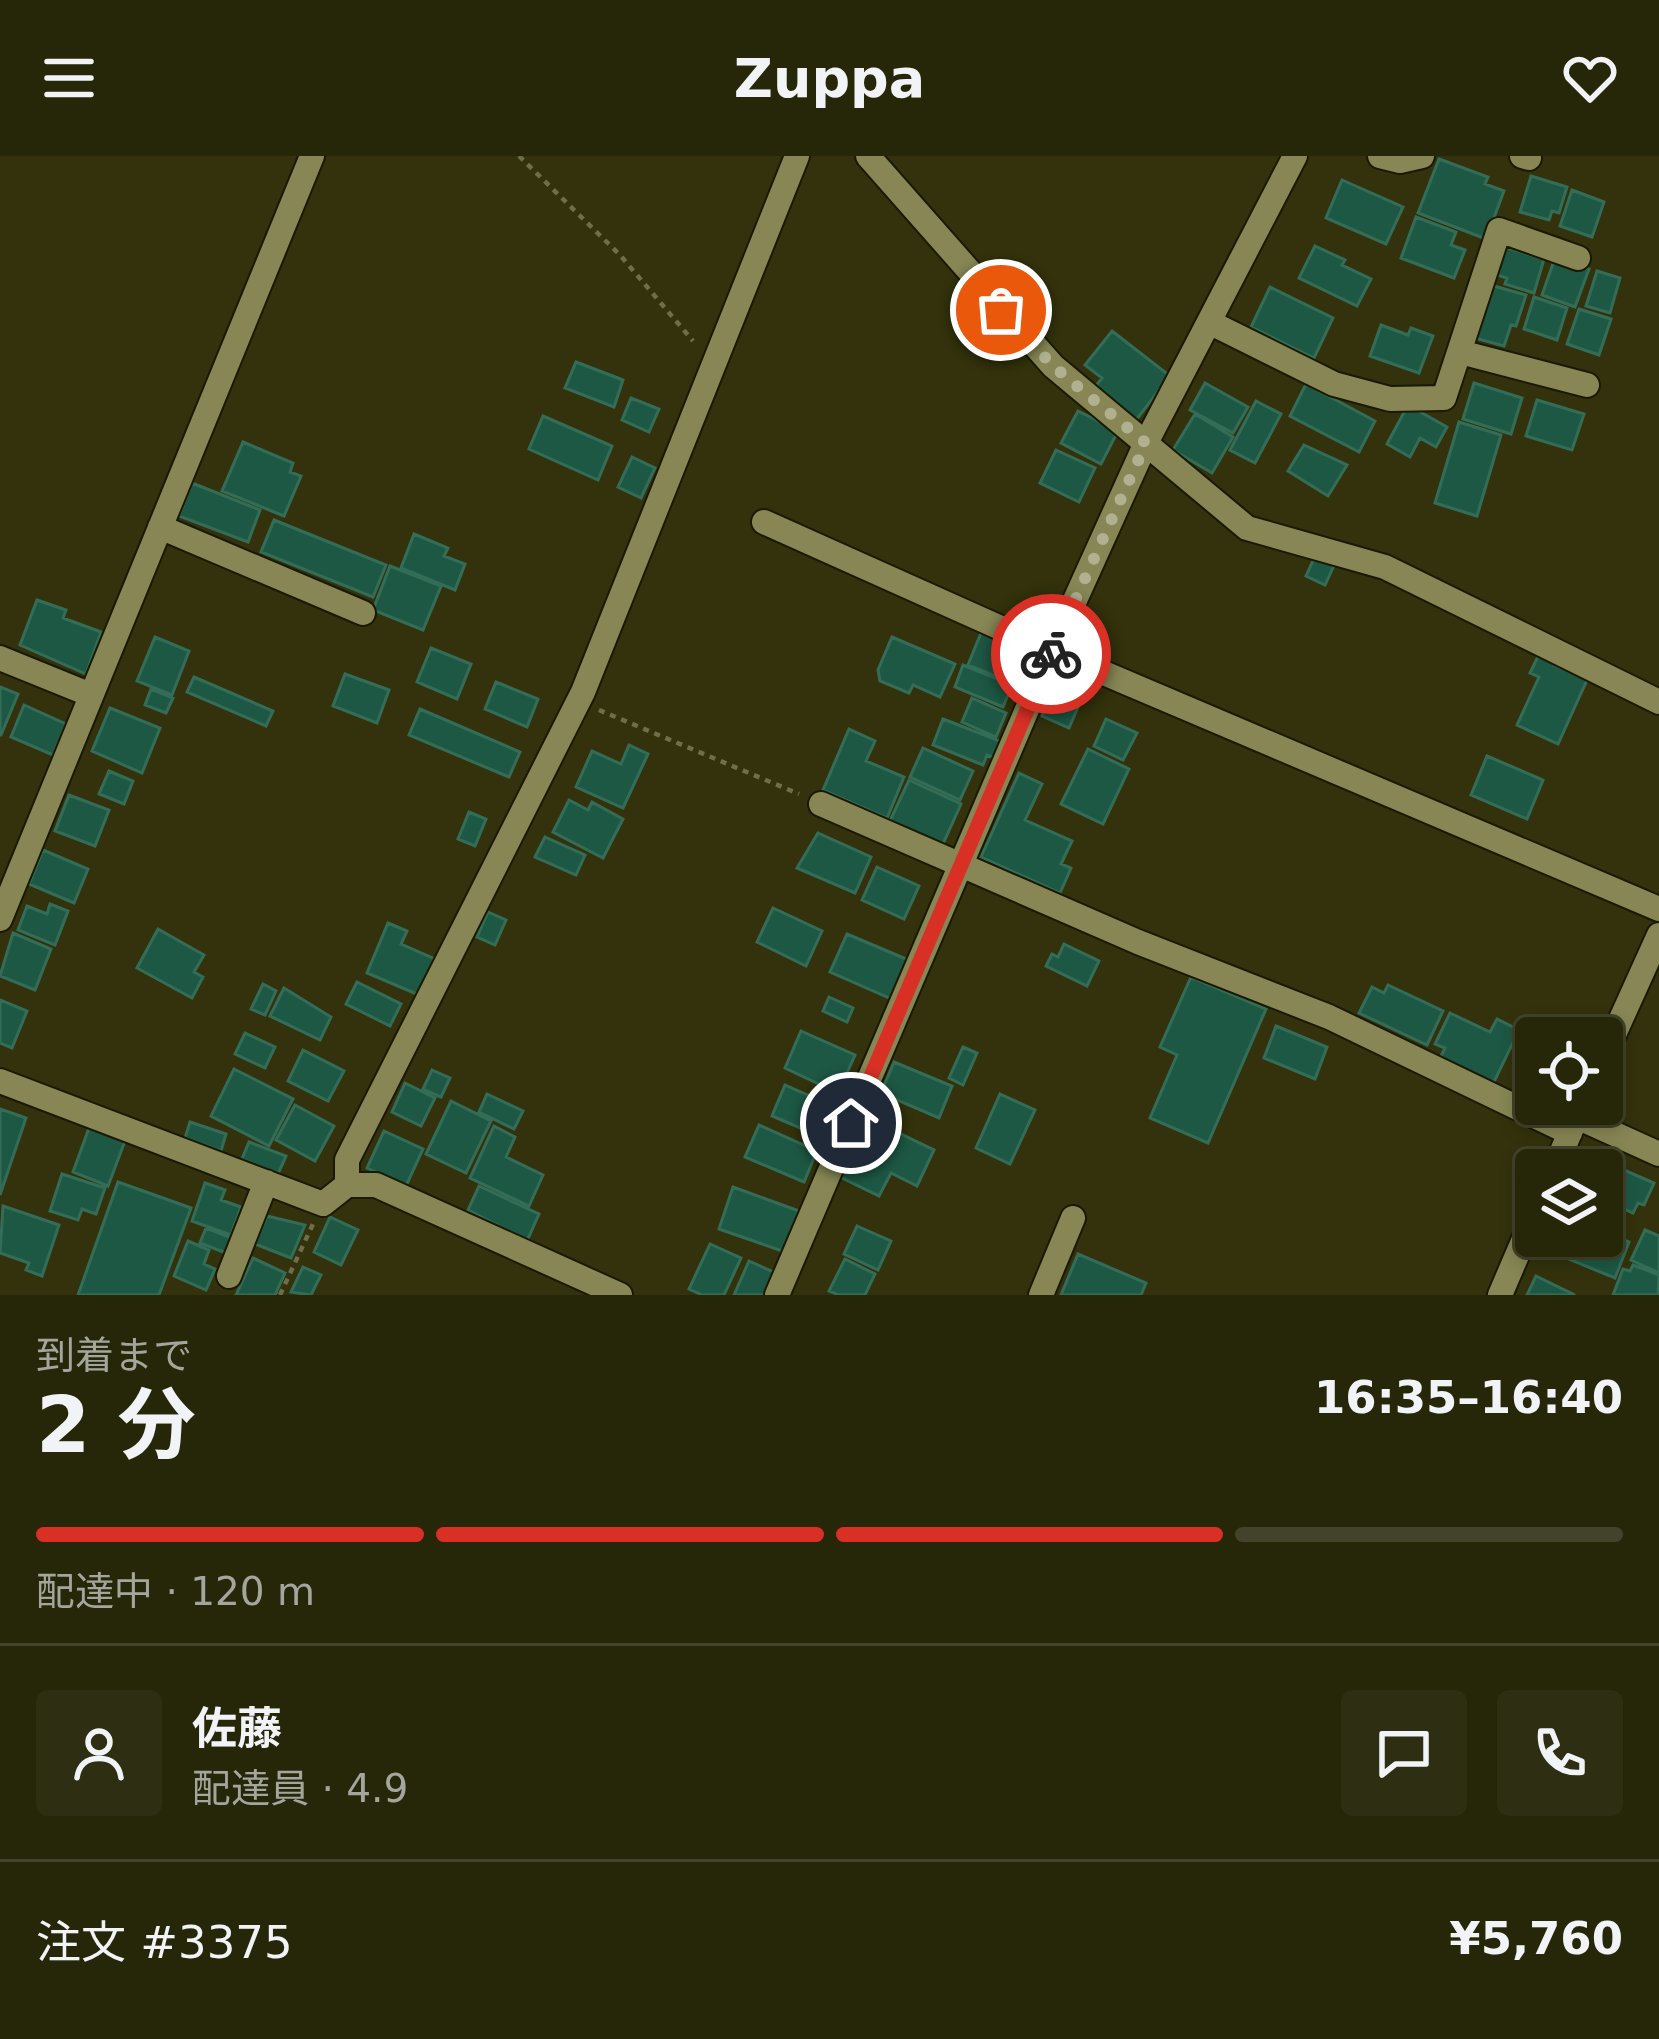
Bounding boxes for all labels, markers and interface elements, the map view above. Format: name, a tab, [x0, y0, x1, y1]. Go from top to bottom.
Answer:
icon: menu	[36, 45, 102, 111]
icon: heart	[1557, 45, 1623, 111]
text: Zuppa	[734, 47, 925, 110]
pin	[950, 259, 1052, 361]
icon: bag	[968, 277, 1034, 343]
courier	[991, 594, 1111, 714]
icon: bike	[1018, 621, 1084, 687]
map controls	[1515, 1017, 1623, 1257]
button: locate	[1515, 1017, 1623, 1125]
pin	[800, 1072, 902, 1174]
icon: home	[818, 1090, 884, 1156]
button: layers	[1515, 1149, 1623, 1257]
text: 到着まで	[36, 1333, 192, 1378]
text: 16:35–16:40	[1314, 1371, 1623, 1424]
text: 2 分	[36, 1380, 195, 1470]
text: 配達中 · 120 m	[36, 1569, 315, 1614]
button: person	[36, 1690, 162, 1816]
button: chat	[1341, 1690, 1467, 1816]
button: phone	[1497, 1690, 1623, 1816]
text: 佐藤	[192, 1702, 282, 1755]
text: 配達員 · 4.9	[192, 1766, 408, 1811]
text: ¥5,760	[1449, 1912, 1623, 1965]
text: 注文 #3375	[36, 1916, 293, 1969]

